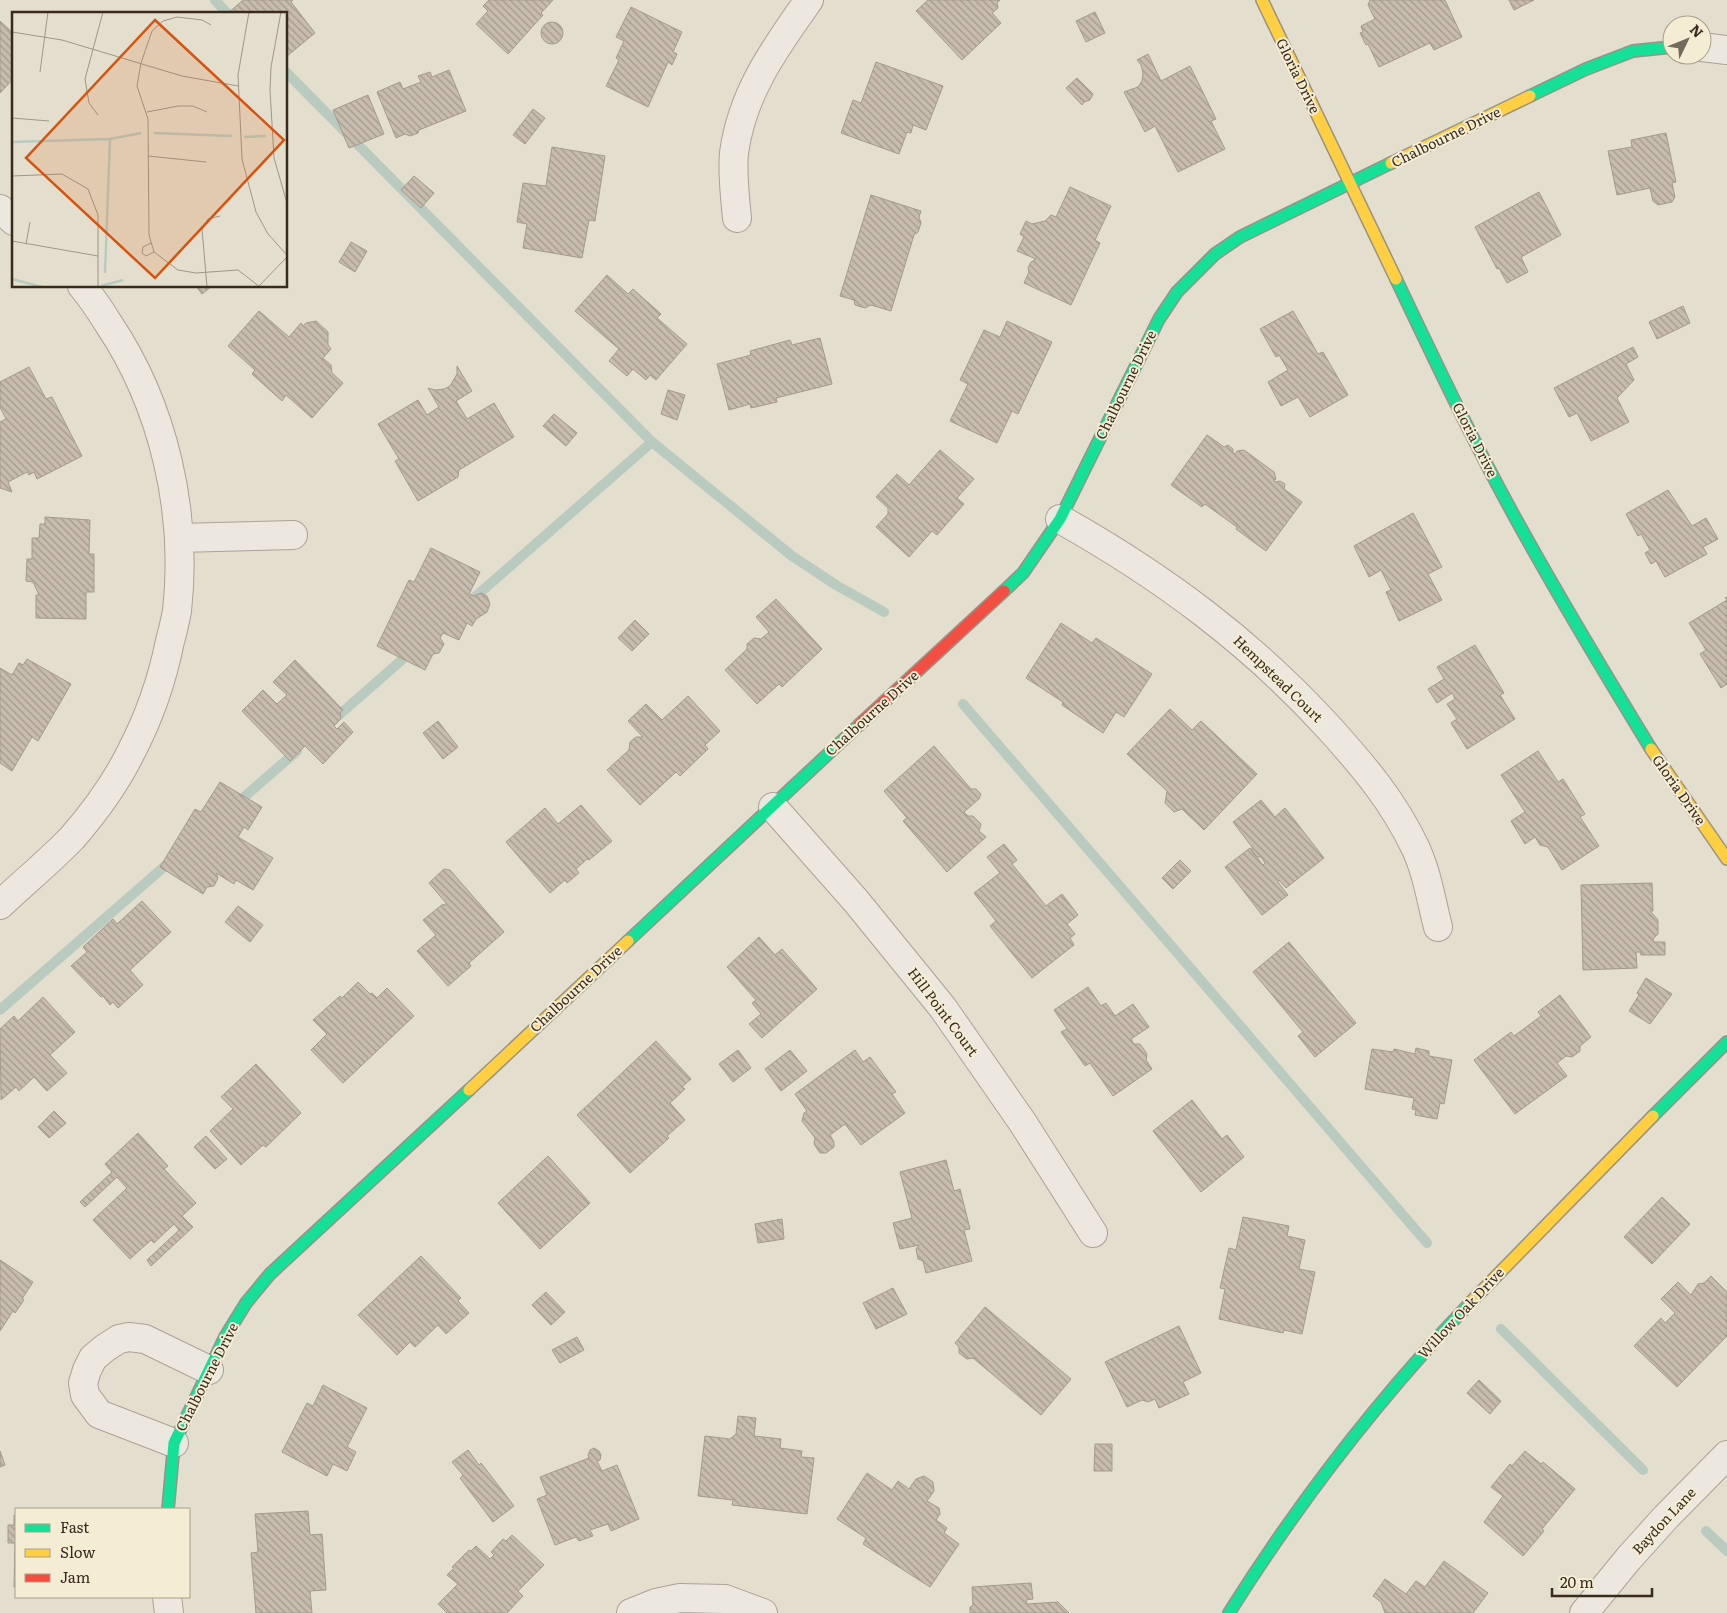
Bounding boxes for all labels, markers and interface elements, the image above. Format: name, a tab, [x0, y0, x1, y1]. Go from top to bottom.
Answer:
inset map	[12, 12, 288, 288]
north arrow	[1662, 15, 1712, 65]
text: N	[1686, 19, 1709, 42]
street label: Gloria Drive	[1272, 35, 1326, 117]
street label: Chalbourne Drive	[1388, 101, 1504, 171]
street label: Chalbourne Drive	[1090, 327, 1160, 443]
street label: Gloria Drive	[1448, 399, 1503, 480]
street label: Hempstead Court	[1229, 630, 1328, 727]
street label: Chalbourne Drive	[820, 665, 922, 760]
street label: Gloria Drive	[1648, 750, 1711, 829]
street label: Chalbourne Drive	[525, 940, 626, 1036]
street label: Hill Point Court	[904, 963, 984, 1060]
street label: Willow Oak Drive	[1413, 1262, 1508, 1362]
street label: Chalbourne Drive	[170, 1319, 242, 1434]
street label: Baydon Lane	[1627, 1482, 1700, 1558]
legend	[15, 1508, 190, 1598]
text: Fast	[60, 1515, 89, 1538]
text: Slow	[60, 1540, 95, 1563]
text: Jam	[60, 1565, 91, 1588]
scale bar	[1552, 1566, 1652, 1598]
text: 20 m	[1560, 1570, 1594, 1593]

